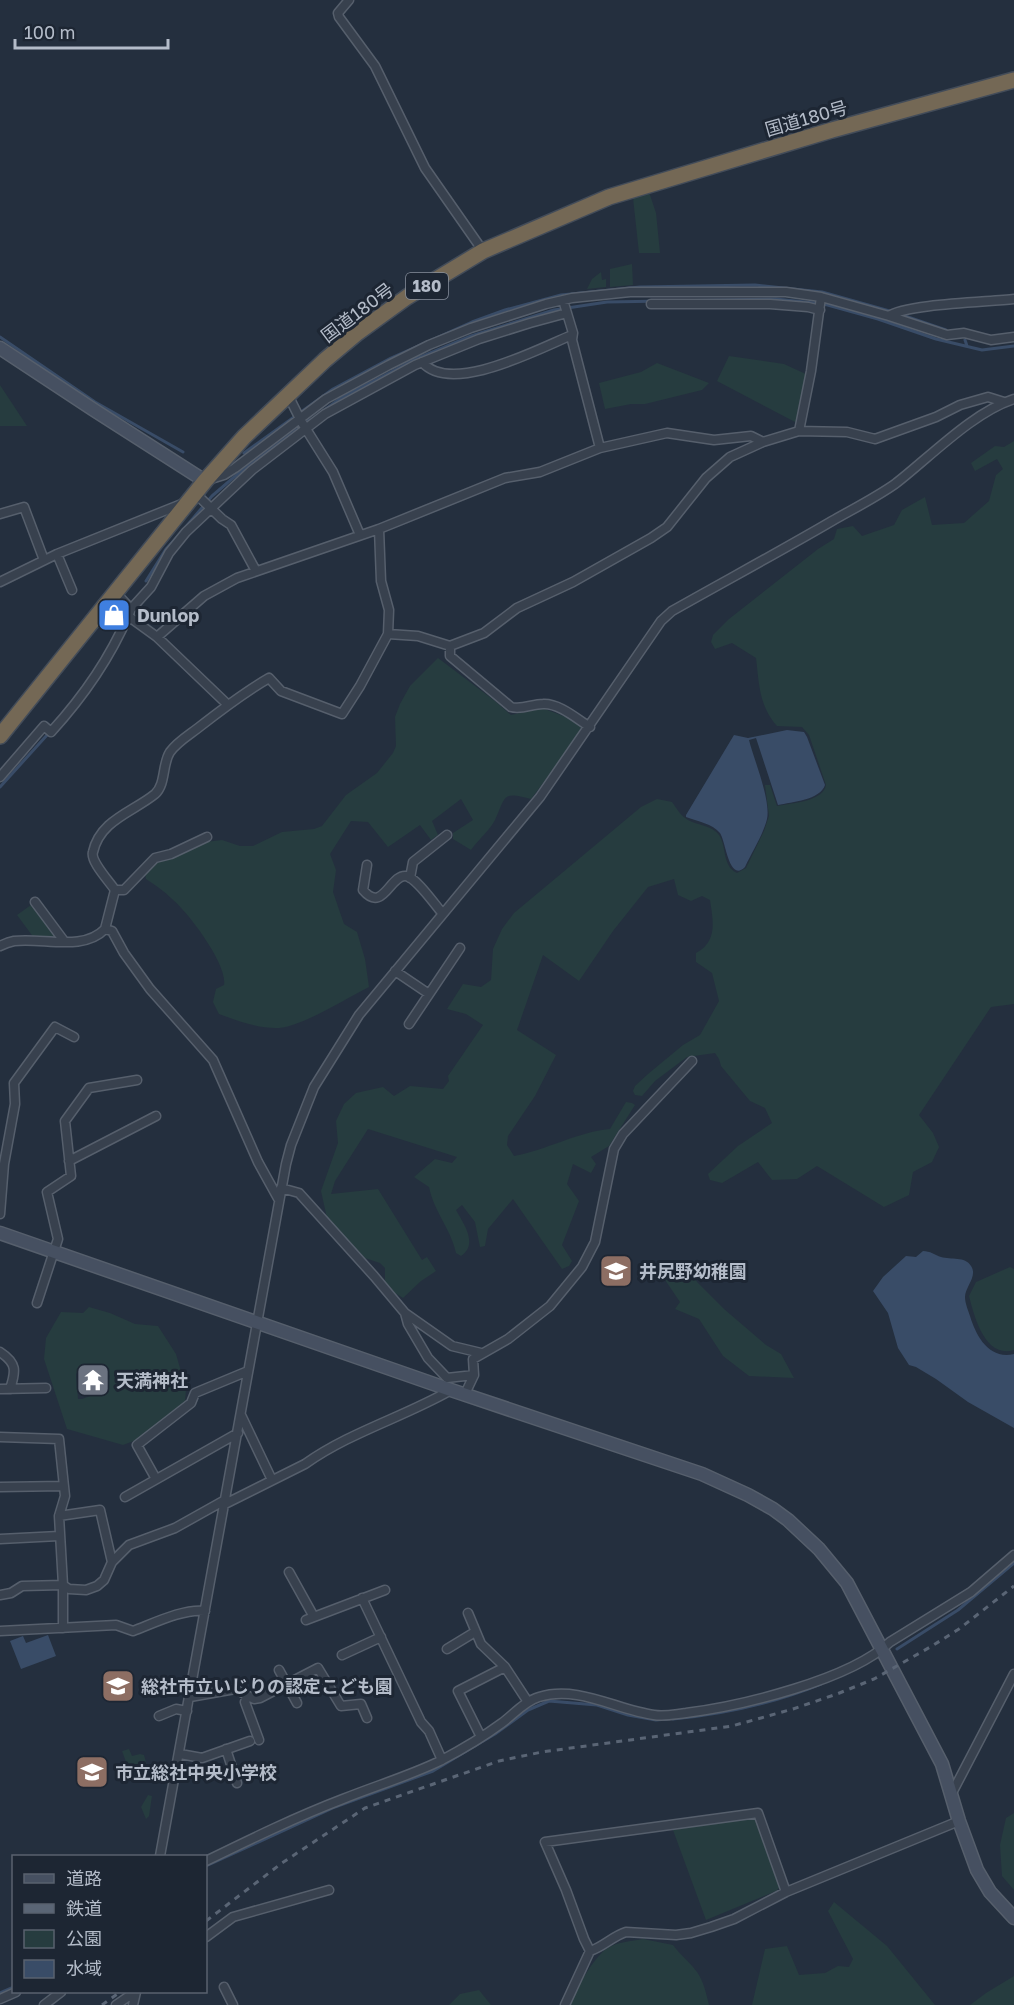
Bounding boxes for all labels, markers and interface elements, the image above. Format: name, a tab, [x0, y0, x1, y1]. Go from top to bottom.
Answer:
scale bar	[15, 12, 168, 50]
text: 100 m	[24, 21, 75, 43]
street label: 国道180号	[762, 96, 850, 140]
road number: 180	[406, 273, 448, 299]
street label: 国道180号	[316, 278, 398, 346]
shop icon: Dunlop	[96, 597, 132, 633]
place label: Dunlop	[137, 604, 199, 626]
school or university icon: 井尻野幼稚園	[598, 1253, 634, 1289]
place label: 井尻野幼稚園	[639, 1260, 747, 1282]
temple icon: 天満神社	[75, 1362, 111, 1398]
place label: 天満神社	[116, 1369, 188, 1391]
school or university icon: 総社市立いじりの認定こども園	[100, 1668, 136, 1704]
place label: 総社市立いじりの認定こども園	[141, 1675, 393, 1697]
school or university icon: 市立総社中央小学校	[74, 1754, 110, 1790]
place label: 市立総社中央小学校	[115, 1761, 277, 1783]
legend	[12, 1855, 207, 1993]
text: 道路	[66, 1867, 102, 1889]
text: 鉄道	[66, 1897, 102, 1919]
text: 公園	[66, 1927, 102, 1949]
text: 水域	[66, 1957, 102, 1979]

